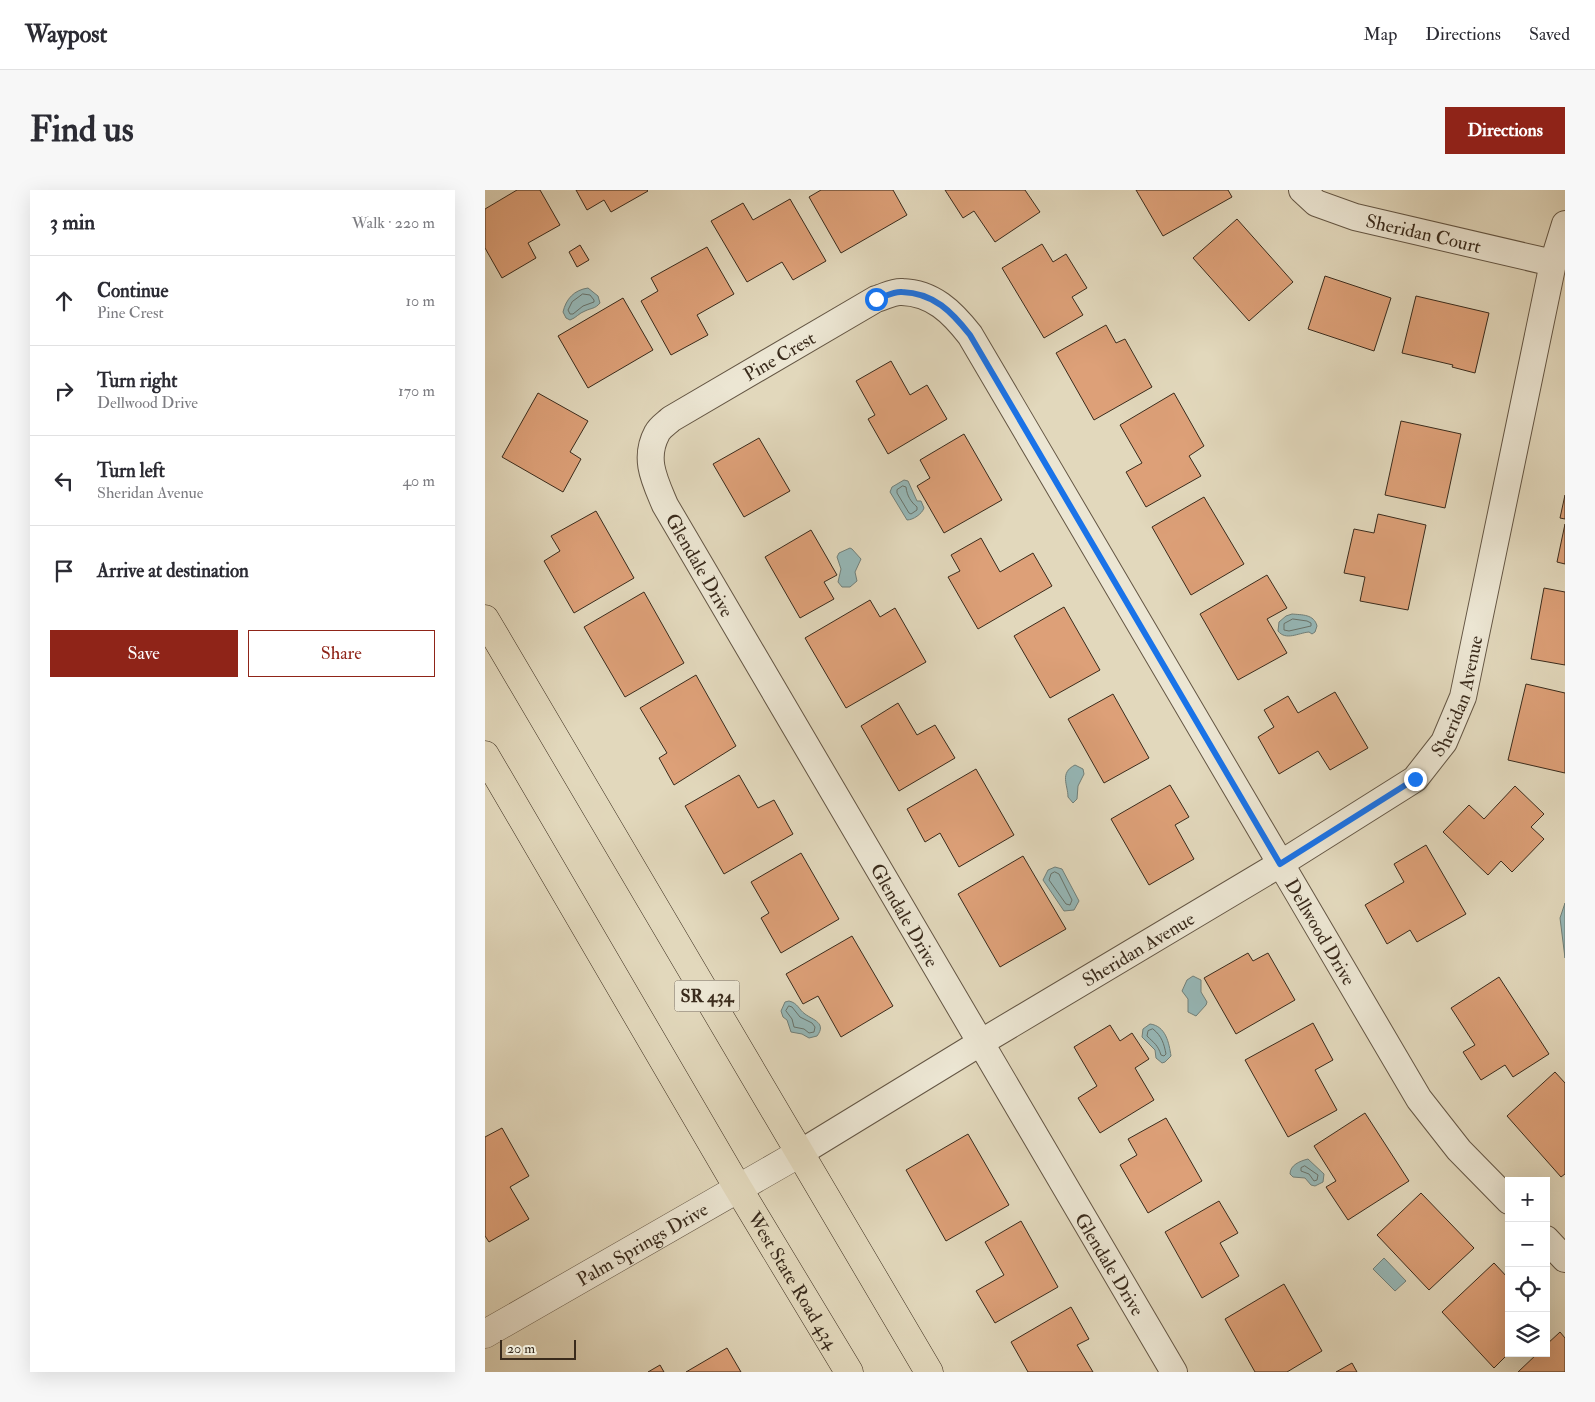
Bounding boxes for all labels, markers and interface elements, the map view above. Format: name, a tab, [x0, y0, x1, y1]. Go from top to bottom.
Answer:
text: Waypost	[25, 19, 107, 50]
text: Map	[1364, 23, 1397, 46]
text: Directions	[1425, 23, 1501, 46]
text: Saved	[1529, 23, 1570, 46]
button: Directions	[1445, 107, 1565, 154]
text: Find us	[30, 108, 134, 152]
text: 3 min	[50, 209, 95, 236]
street label: Sheridan Court	[1363, 209, 1483, 259]
text: Walk · 220 m	[352, 213, 435, 233]
text: Continue	[97, 279, 168, 303]
icon: ahead	[50, 287, 78, 315]
route start	[865, 288, 888, 311]
text: 10 m	[405, 291, 435, 311]
text: Pine Crest	[97, 303, 164, 323]
street label: Pine Crest	[739, 326, 820, 387]
text: Turn right	[97, 369, 177, 393]
icon: right	[50, 377, 78, 405]
text: 170 m	[398, 381, 435, 401]
text: Dellwood Drive	[97, 393, 198, 413]
text: Turn left	[97, 459, 165, 483]
icon: left	[50, 467, 78, 495]
text: 40 m	[402, 471, 435, 491]
text: Sheridan Avenue	[97, 483, 204, 503]
street label: Glendale Drive	[660, 509, 739, 622]
icon: arrive	[50, 557, 78, 585]
text: Arrive at destination	[97, 559, 249, 583]
button: Save	[50, 630, 238, 677]
button: Share	[248, 630, 435, 677]
street label: Sheridan Avenue	[1426, 633, 1488, 762]
route end	[1404, 768, 1427, 791]
street label: Glendale Drive	[865, 859, 944, 972]
street label: Dellwood Drive	[1279, 874, 1361, 990]
street label: Sheridan Avenue	[1078, 907, 1199, 992]
road number: SR 434	[675, 980, 739, 1011]
map controls	[1505, 1177, 1550, 1357]
button: +	[1505, 1177, 1550, 1222]
street label: Palm Springs Drive	[572, 1197, 712, 1292]
street label: West State Road 434	[741, 1207, 844, 1354]
street label: Glendale Drive	[1069, 1209, 1149, 1320]
button: −	[1505, 1222, 1550, 1267]
button: locate	[1505, 1267, 1550, 1312]
button: layers	[1505, 1312, 1550, 1357]
scale bar	[500, 1337, 576, 1360]
text: 20 m	[507, 1340, 535, 1357]

